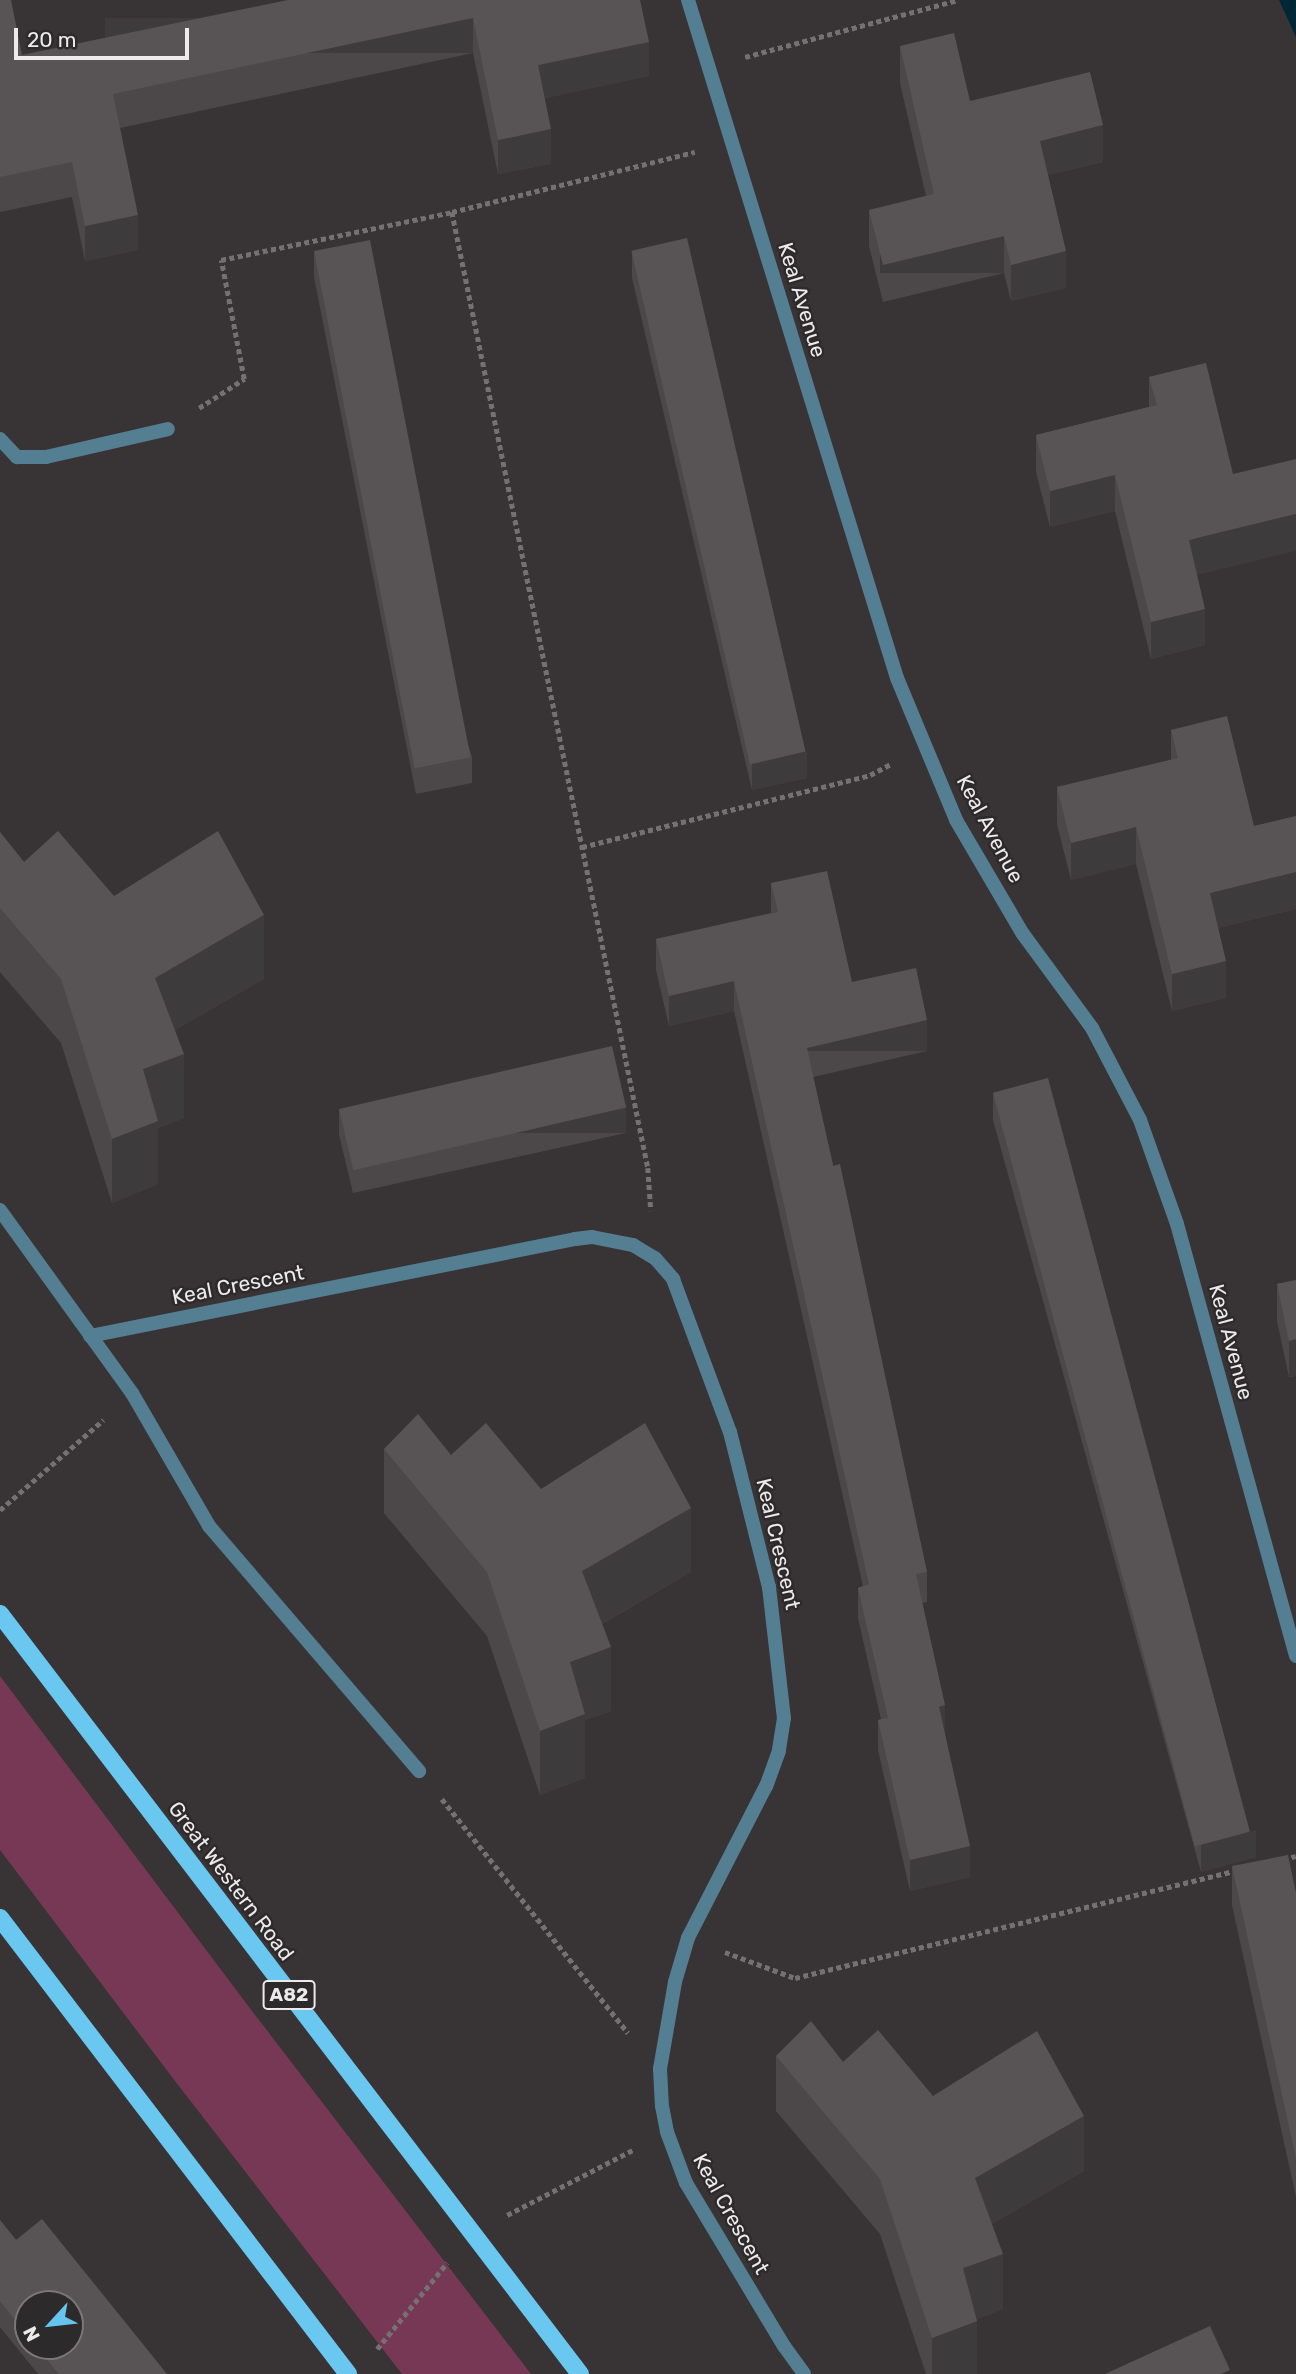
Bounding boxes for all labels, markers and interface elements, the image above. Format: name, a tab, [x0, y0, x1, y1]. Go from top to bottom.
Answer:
scale bar	[18, 14, 192, 58]
text: 20 m	[27, 27, 76, 52]
street label: Keal Avenue	[773, 239, 831, 361]
street label: Keal Avenue	[951, 770, 1029, 888]
street label: Keal Crescent	[170, 1260, 306, 1310]
street label: Keal Avenue	[1203, 1281, 1259, 1403]
street label: Keal Crescent	[751, 1476, 805, 1612]
street label: Great Western Road	[163, 1796, 299, 1966]
road number: A82	[261, 1980, 317, 2010]
street label: Keal Crescent	[688, 2149, 774, 2279]
north arrow	[14, 2290, 84, 2360]
text: N	[18, 2323, 45, 2345]

